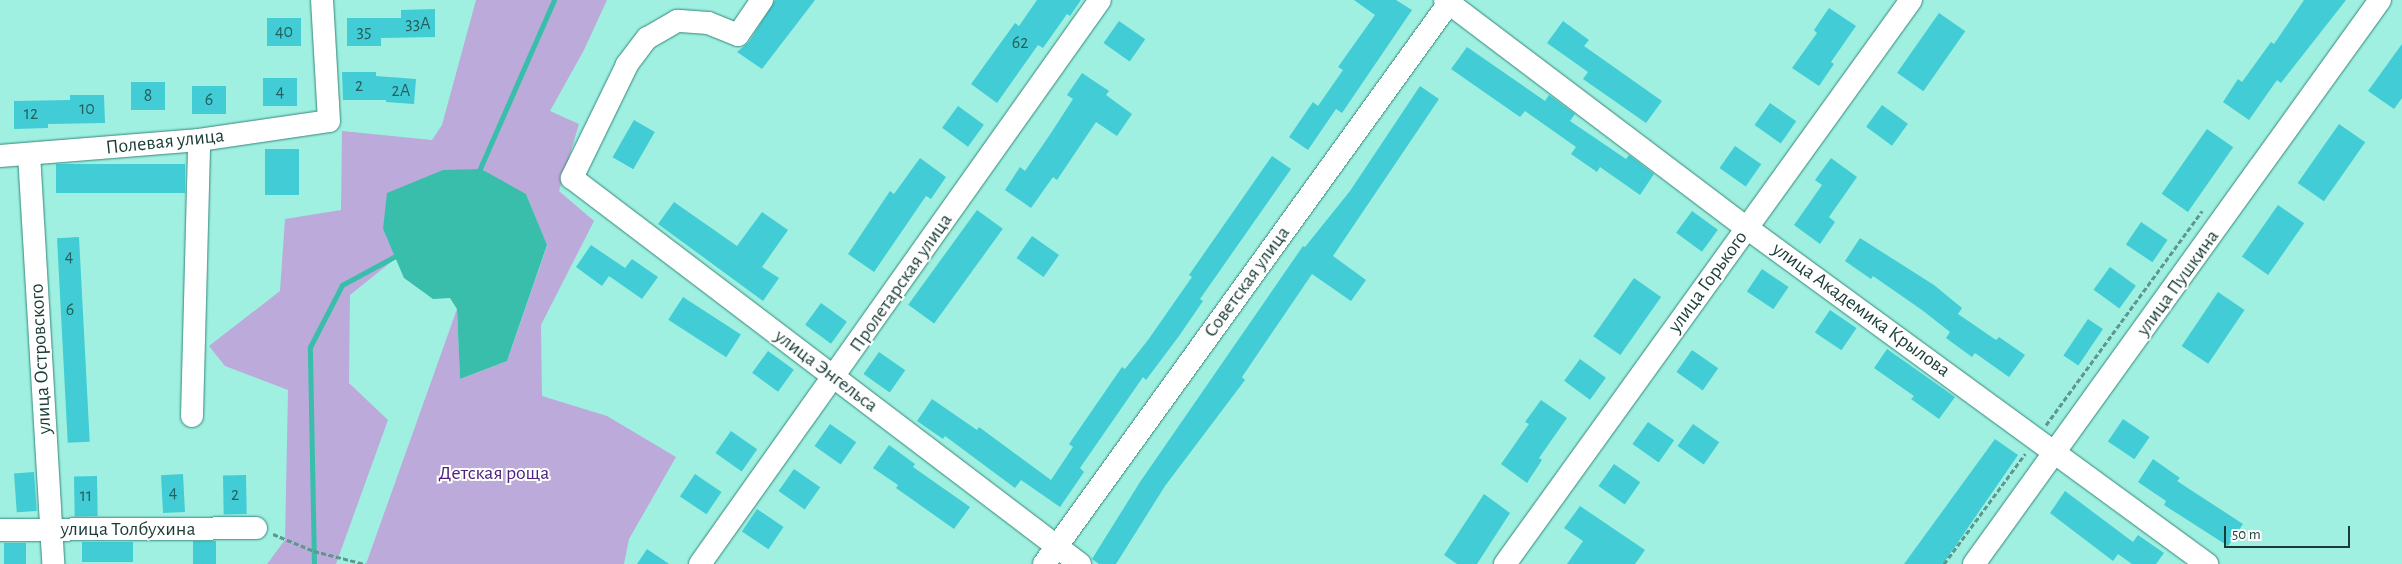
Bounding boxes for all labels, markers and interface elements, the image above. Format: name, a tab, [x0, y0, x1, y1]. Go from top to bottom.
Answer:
house number: 33А	[405, 13, 431, 35]
house number: 40	[275, 21, 293, 43]
house number: 35	[357, 21, 371, 43]
house number: 62	[1012, 32, 1028, 54]
house number: 2	[355, 75, 363, 97]
house number: 2А	[392, 80, 410, 102]
house number: 4	[276, 81, 284, 103]
house number: 8	[144, 85, 152, 107]
house number: 6	[205, 89, 213, 111]
house number: 10	[79, 98, 95, 120]
house number: 12	[24, 103, 38, 125]
street label: Полевая улица	[104, 124, 226, 160]
street label: Пролетарская улица	[844, 209, 958, 357]
street label: Советская улица	[1199, 222, 1295, 342]
street label: улица Пушкина	[2131, 225, 2225, 341]
street label: улица Горького	[1663, 226, 1753, 338]
street label: улица Академика Крылова	[1767, 237, 1955, 383]
house number: 4	[65, 246, 73, 268]
street label: улица Островского	[25, 283, 57, 435]
house number: 6	[66, 299, 74, 321]
street label: улица Энгельса	[770, 324, 882, 418]
park label: Детская роща	[439, 461, 549, 485]
house number: 4	[169, 482, 177, 504]
house number: 2	[231, 484, 239, 506]
house number: 11	[80, 485, 92, 507]
scale bar	[2227, 516, 2353, 548]
street label: улица Толбухина	[60, 517, 196, 541]
text: 50 m	[2232, 527, 2261, 542]

